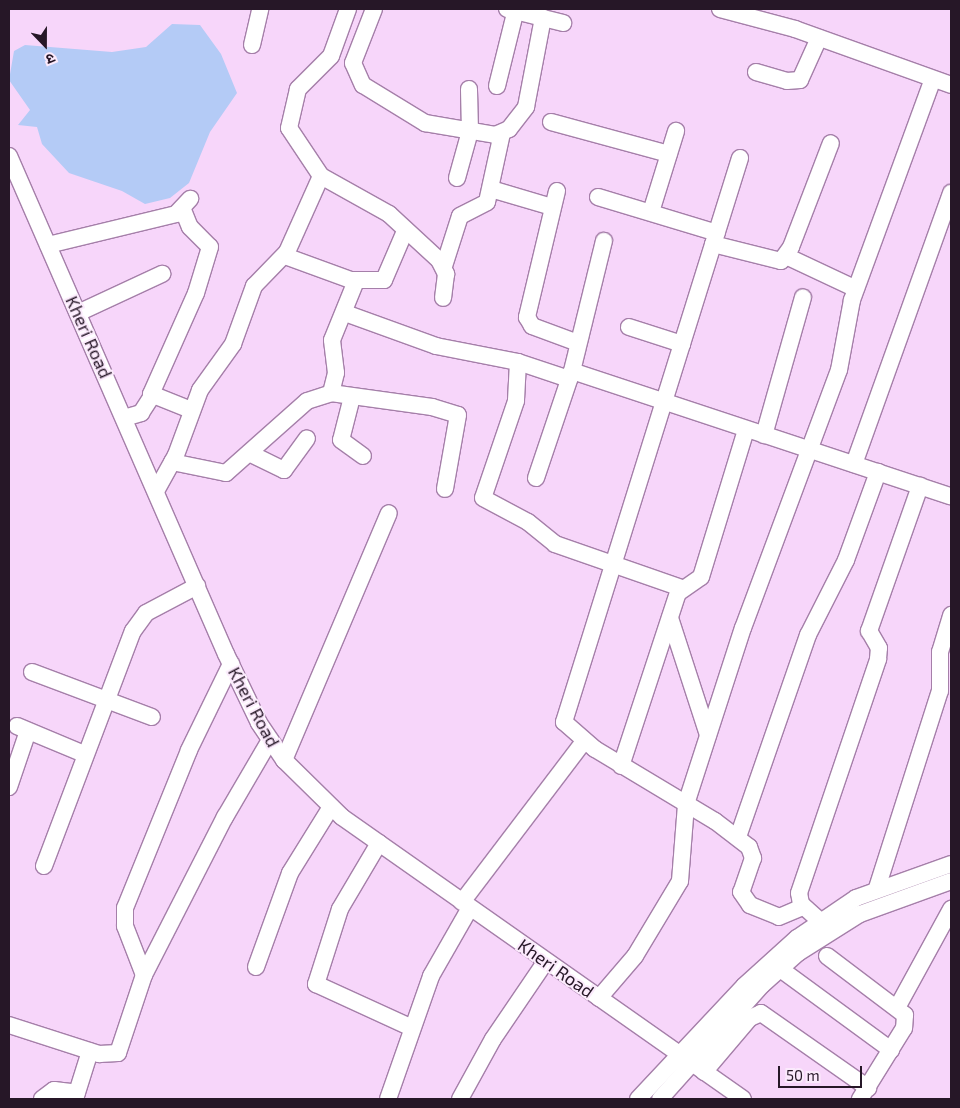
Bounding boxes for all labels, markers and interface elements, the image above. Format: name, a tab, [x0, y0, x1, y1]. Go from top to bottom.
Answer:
north arrow	[20, 20, 70, 70]
text: उ	[44, 50, 58, 69]
street label: Kheri Road	[61, 292, 117, 382]
street label: Kheri Road	[224, 663, 284, 751]
street label: Kheri Road	[514, 934, 598, 1002]
scale bar	[780, 1056, 864, 1088]
text: 50 m	[786, 1066, 820, 1084]

